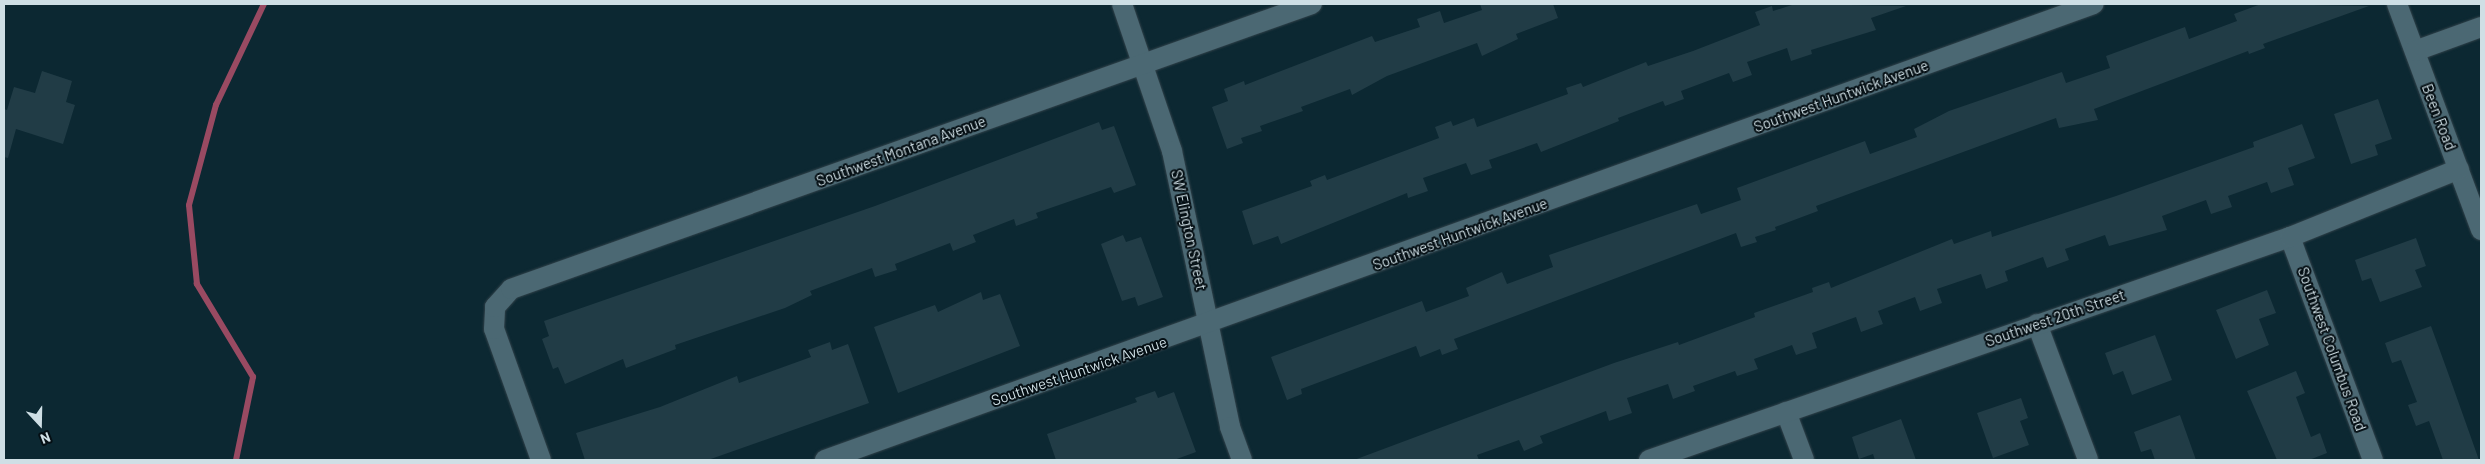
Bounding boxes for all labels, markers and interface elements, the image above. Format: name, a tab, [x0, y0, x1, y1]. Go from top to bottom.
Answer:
street label: Southwest Huntwick Avenue	[1751, 56, 1931, 136]
street label: Been Road	[2418, 81, 2460, 153]
street label: Southwest Montana Avenue	[814, 112, 988, 190]
street label: SW Elington Street	[1167, 168, 1211, 292]
street label: Southwest Huntwick Avenue	[1370, 194, 1550, 274]
street label: Southwest Columbus Road	[2294, 265, 2370, 433]
street label: Southwest 20th Street	[1983, 286, 2127, 350]
street label: Southwest Huntwick Avenue	[989, 332, 1169, 410]
north arrow	[15, 399, 65, 449]
text: N	[38, 429, 53, 448]

